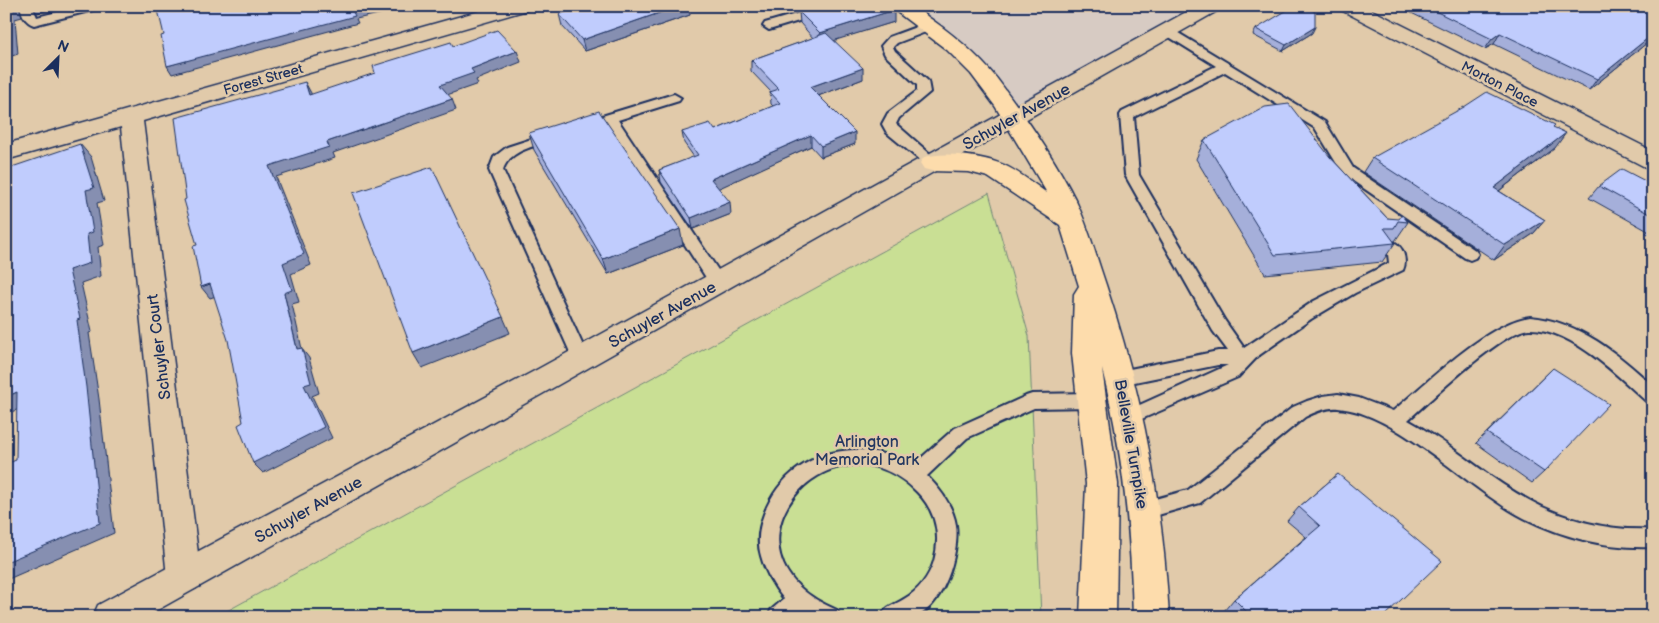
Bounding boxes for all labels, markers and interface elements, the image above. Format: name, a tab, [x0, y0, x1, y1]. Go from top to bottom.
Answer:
north arrow	[32, 32, 82, 82]
text: N	[55, 37, 71, 56]
street label: Morton Place	[1458, 58, 1541, 111]
street label: Forest Street	[221, 60, 306, 99]
street label: Schuyler Avenue	[960, 80, 1074, 155]
street label: Schuyler Avenue	[606, 278, 720, 353]
street label: Schuyler Court	[144, 293, 175, 401]
street label: Belleville Turnpike	[1110, 378, 1151, 511]
park label: Arlington Memorial Park	[815, 433, 919, 470]
street label: Schuyler Avenue	[252, 473, 366, 548]

